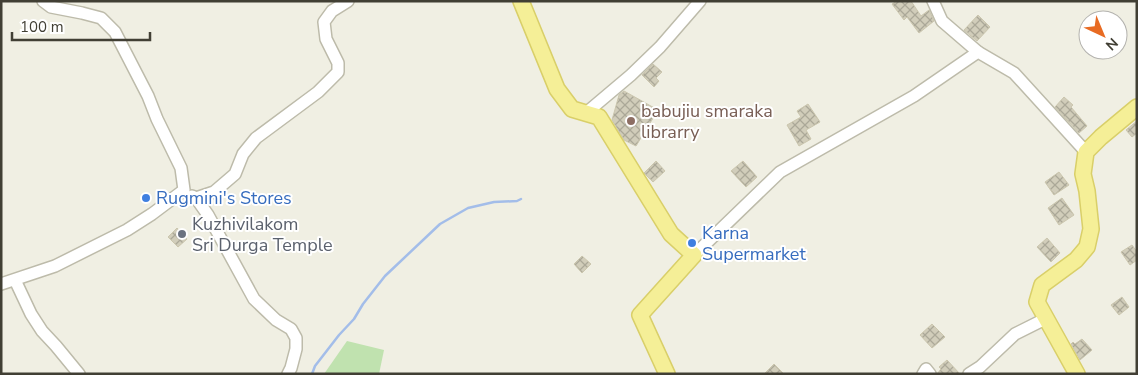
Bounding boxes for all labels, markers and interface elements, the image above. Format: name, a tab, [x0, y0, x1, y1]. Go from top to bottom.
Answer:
scale bar	[12, 10, 150, 42]
north arrow	[1078, 10, 1128, 60]
text: 100 m	[20, 17, 64, 37]
text: N	[1101, 34, 1122, 54]
place label: babujiu smaraka librarry	[641, 99, 773, 144]
marker: babujiu smaraka librarry	[625, 115, 637, 127]
place label: Rugmini's Stores	[156, 186, 292, 210]
marker: Rugmini's Stores	[140, 192, 152, 204]
place label: Kuzhivilakom Sri Durga Temple	[192, 212, 333, 257]
place label: Karna Supermarket	[702, 221, 806, 266]
marker: Kuzhivilakom Sri Durga Temple	[176, 228, 188, 240]
marker: Karna Supermarket	[686, 237, 698, 249]

